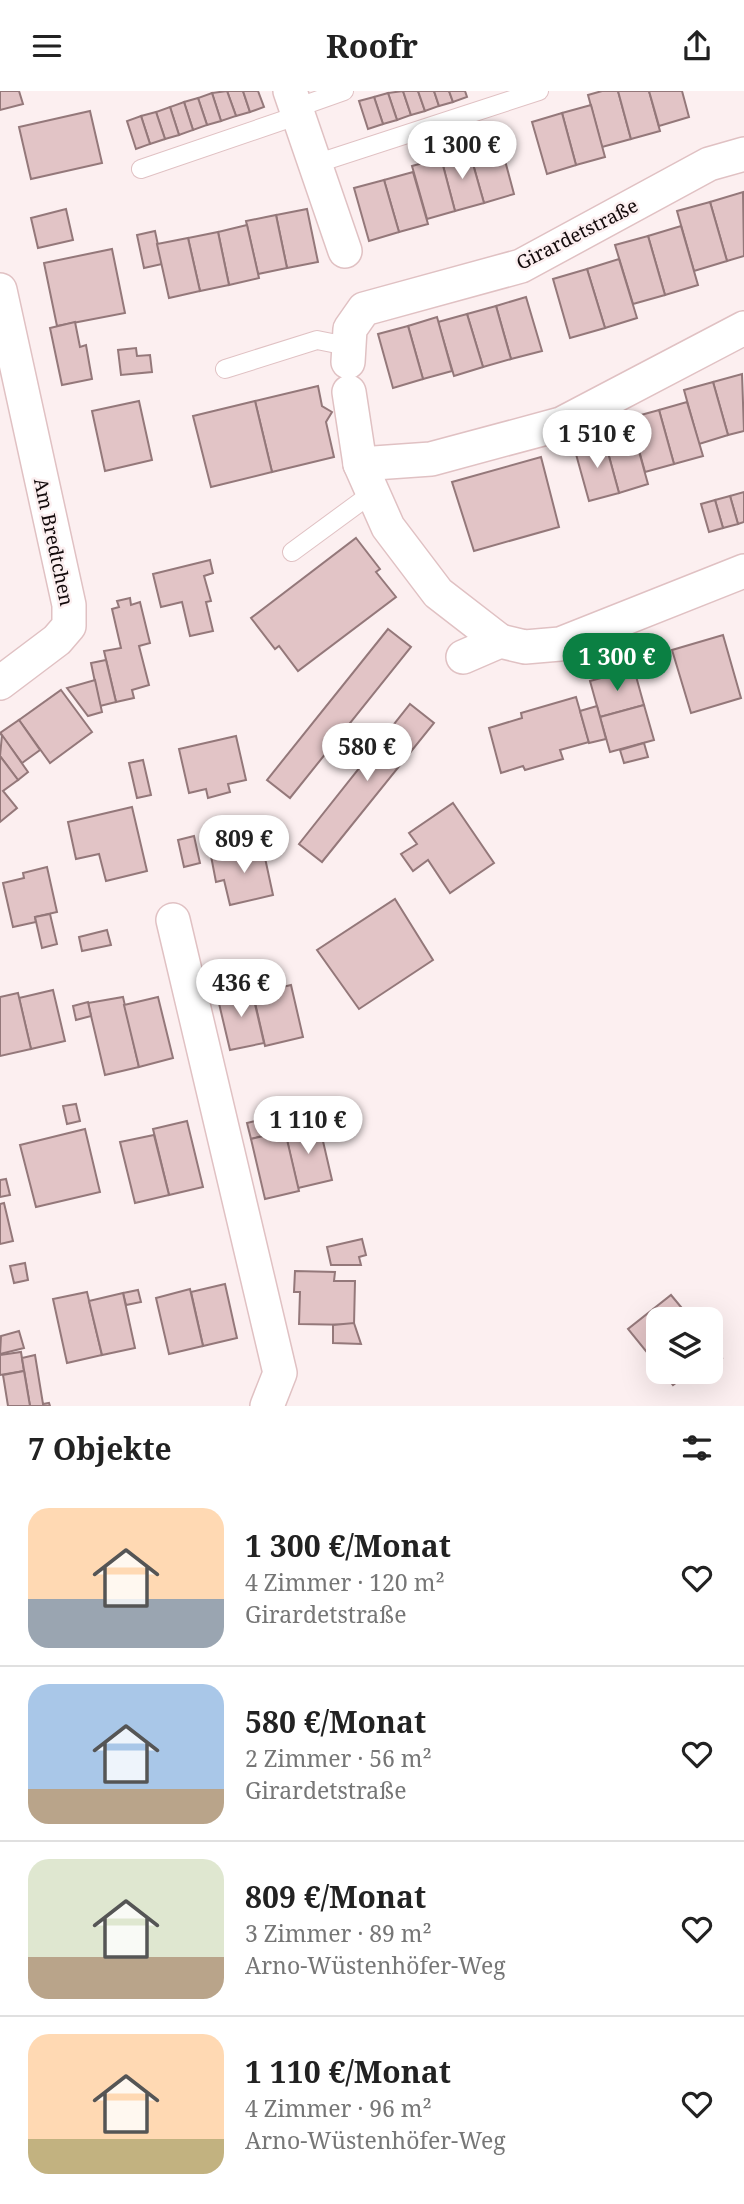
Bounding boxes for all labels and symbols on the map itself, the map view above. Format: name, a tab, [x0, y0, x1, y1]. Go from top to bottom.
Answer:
pin: 1 300 €	[397, 122, 527, 181]
street label: Girardetstraße	[512, 192, 642, 276]
pin: 1 510 €	[532, 411, 662, 470]
street label: Am Bredtchen	[28, 476, 80, 608]
pin: 1 300 €	[552, 633, 682, 693]
pin: 580 €	[318, 723, 416, 783]
pin: 809 €	[195, 815, 293, 875]
pin: 436 €	[192, 960, 290, 1019]
pin: 1 110 €	[243, 1097, 373, 1156]

